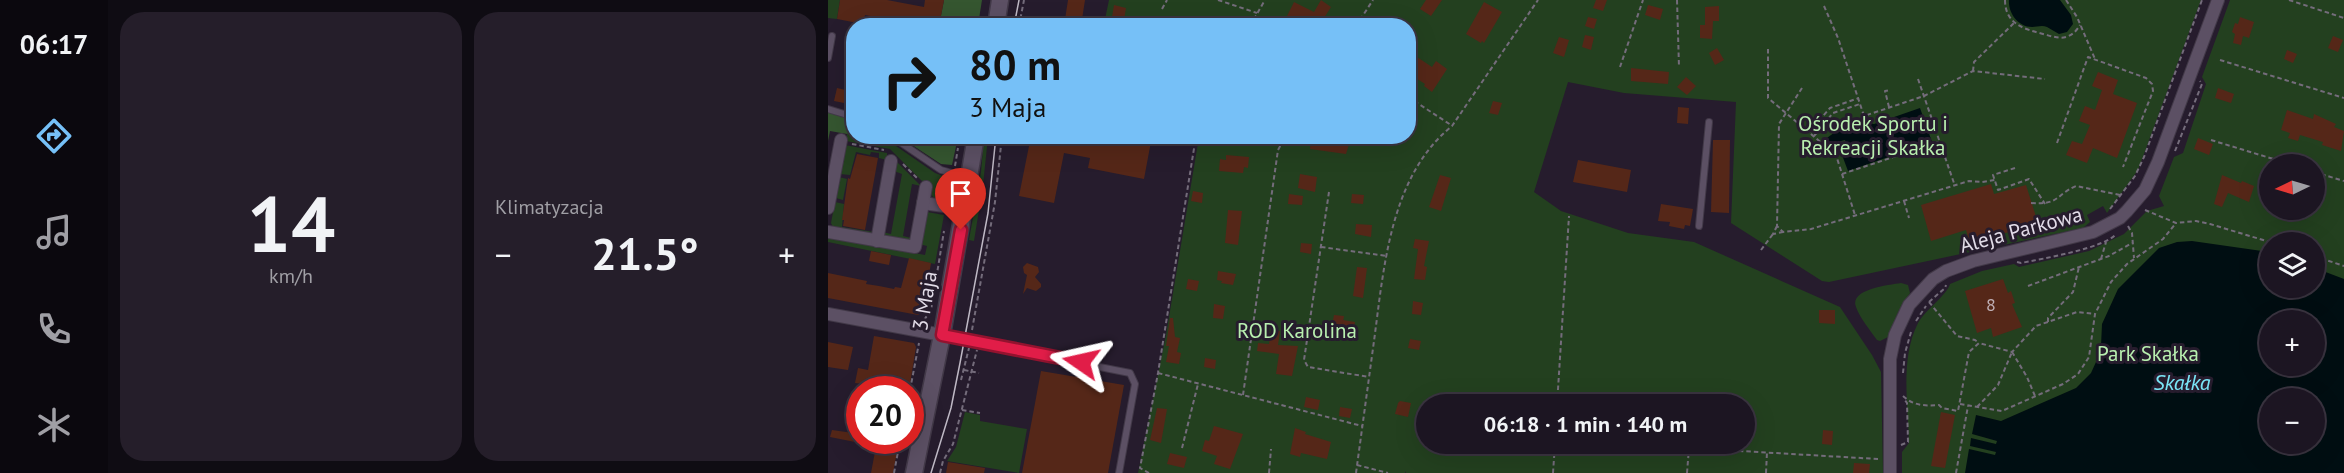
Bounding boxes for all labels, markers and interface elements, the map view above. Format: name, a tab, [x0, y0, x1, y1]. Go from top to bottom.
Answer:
text: 06:17	[20, 27, 88, 61]
text: 80 m	[969, 37, 1061, 92]
icon: right	[870, 42, 948, 120]
text: 3 Maja	[969, 90, 1046, 124]
park label: Ośrodek Sportu i Rekreacji Skałka	[1798, 110, 1948, 161]
icon: directions	[33, 115, 75, 157]
north arrow	[2259, 154, 2325, 220]
map controls	[2259, 154, 2325, 454]
pin	[935, 168, 986, 230]
text: 14	[247, 173, 335, 274]
icon: arrive	[944, 177, 977, 210]
text: Klimatyzacja	[495, 194, 604, 220]
street label: Aleja Parkowa	[1957, 200, 2085, 259]
icon: music	[33, 211, 75, 253]
text: 21.5°	[591, 224, 699, 282]
button: layers	[2259, 232, 2325, 298]
text: −	[495, 233, 512, 276]
text: +	[778, 233, 795, 276]
text: km/h	[269, 263, 313, 289]
street label: 3 Maja	[906, 269, 943, 333]
house number: 8	[1986, 293, 1996, 316]
icon: phone	[33, 308, 75, 350]
button: +	[2259, 310, 2325, 376]
park label: ROD Karolina	[1237, 317, 1357, 344]
position arrow	[1049, 330, 1113, 394]
park label: Park Skałka	[2097, 340, 2199, 367]
water label: Skałka	[2153, 368, 2211, 396]
speed limit sign: 20	[846, 376, 924, 454]
button: −	[2259, 388, 2325, 454]
icon: climate	[33, 404, 75, 446]
text: 06:18 · 1 min · 140 m	[1484, 410, 1687, 438]

